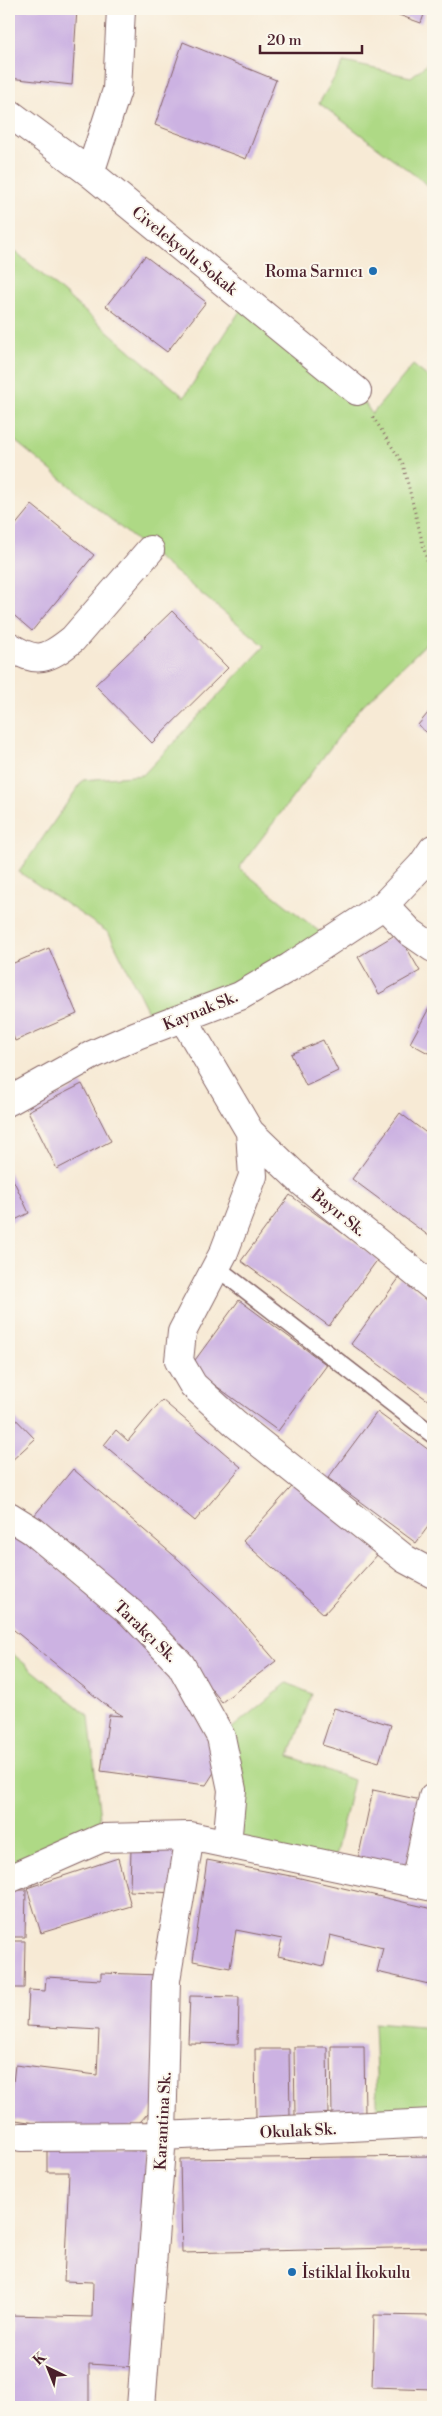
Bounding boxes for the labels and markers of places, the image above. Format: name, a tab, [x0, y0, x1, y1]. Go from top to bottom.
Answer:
place label: Roma Sarnıcı	[265, 262, 363, 282]
marker: Roma Sarnıcı	[367, 265, 379, 277]
place label: İstiklal İkokulu	[302, 2261, 410, 2283]
marker: İstiklal İkokulu	[286, 2266, 298, 2278]

